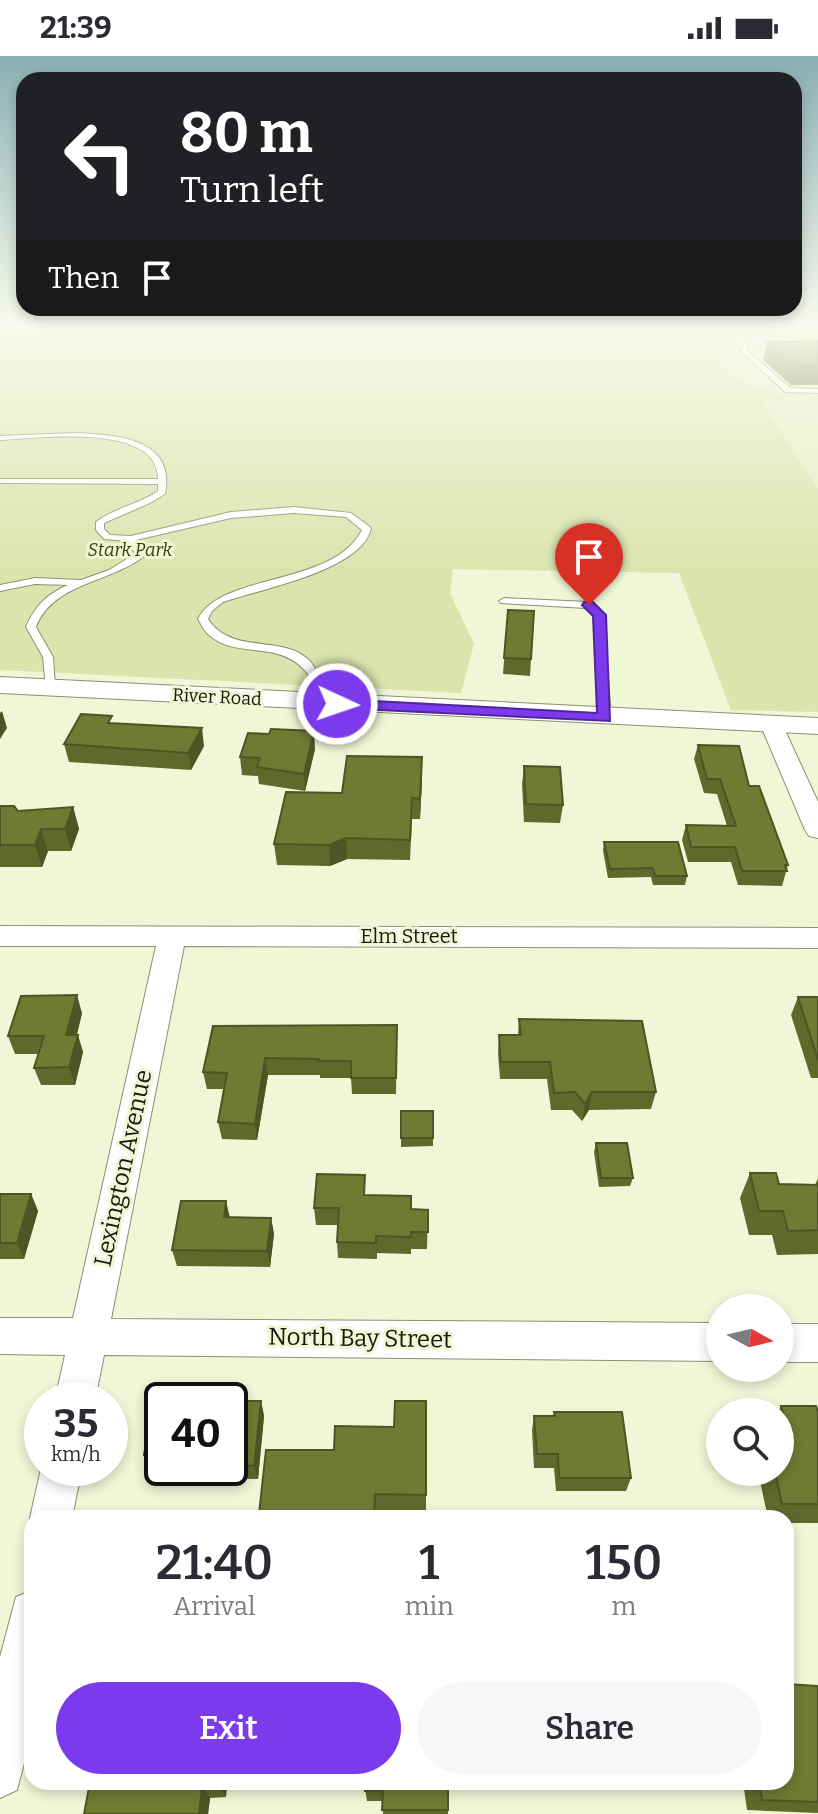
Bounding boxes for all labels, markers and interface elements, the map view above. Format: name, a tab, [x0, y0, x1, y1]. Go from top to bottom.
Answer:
text: 21:39	[40, 10, 112, 46]
text: 80 m	[180, 100, 313, 167]
icon: left	[48, 104, 152, 208]
text: Turn left	[180, 168, 324, 212]
icon: arrive	[135, 256, 179, 300]
text: Then	[48, 260, 119, 296]
pin	[555, 523, 623, 605]
icon: arrive	[567, 535, 611, 579]
park label: Stark Park	[88, 539, 173, 561]
position arrow	[295, 662, 379, 746]
street label: River Road	[172, 684, 263, 710]
street label: Elm Street	[360, 924, 458, 948]
street label: Lexington Avenue	[88, 1067, 158, 1269]
north arrow	[706, 1294, 794, 1382]
map controls	[706, 1294, 794, 1486]
street label: North Bay Street	[268, 1322, 452, 1354]
speed limit sign: 40	[144, 1382, 248, 1486]
button: search	[706, 1398, 794, 1486]
text: 35	[54, 1400, 98, 1448]
text: km/h	[51, 1442, 101, 1466]
text: 21:40	[156, 1534, 273, 1592]
text: 1	[419, 1534, 439, 1592]
text: 150	[585, 1534, 662, 1592]
text: Arrival	[173, 1591, 256, 1622]
text: min	[405, 1591, 454, 1622]
text: m	[611, 1591, 636, 1622]
button: Exit	[56, 1682, 401, 1774]
button: Share	[417, 1682, 762, 1774]

